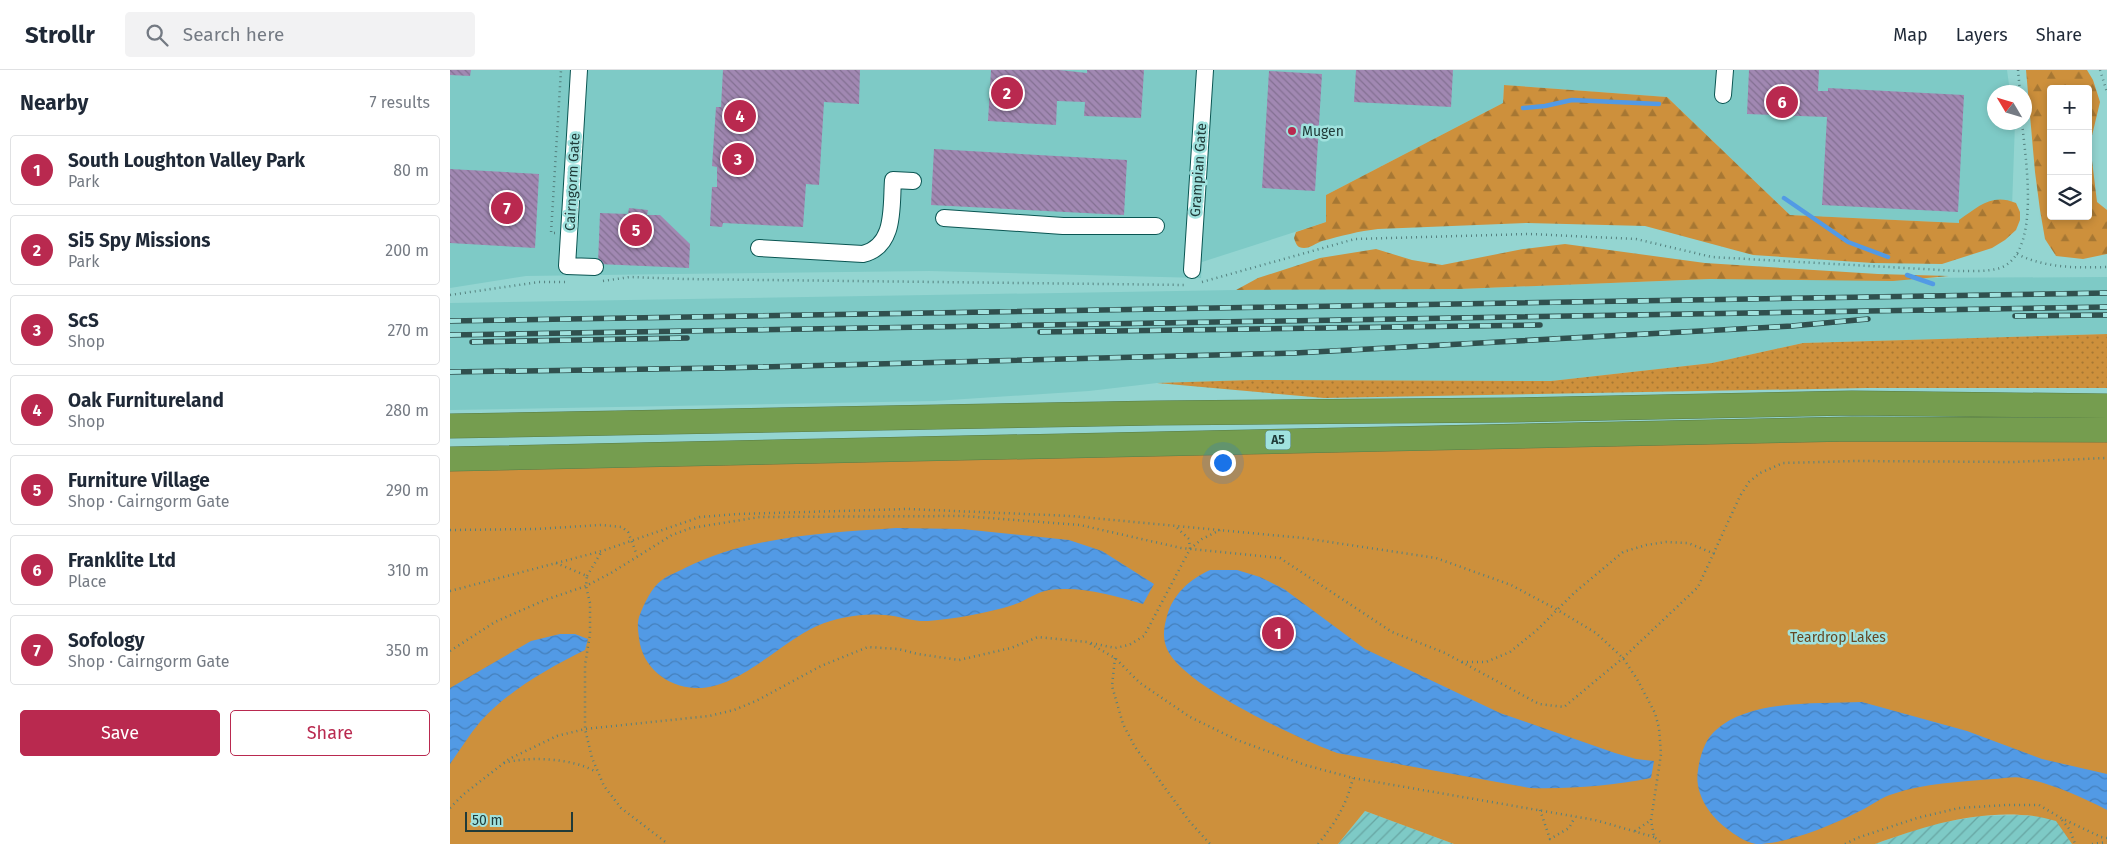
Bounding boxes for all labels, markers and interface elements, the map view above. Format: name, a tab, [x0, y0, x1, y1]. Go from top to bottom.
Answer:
search box	[125, 12, 475, 57]
text: Strollr	[25, 21, 95, 49]
icon: search	[143, 21, 171, 49]
text: Search here	[183, 23, 284, 46]
text: Map	[1893, 24, 1928, 46]
text: Layers	[1956, 24, 2008, 46]
text: Share	[2036, 24, 2082, 46]
pin: 2	[991, 74, 1023, 112]
pin: 6	[1766, 83, 1798, 121]
north arrow	[1987, 85, 2032, 130]
map controls	[2047, 85, 2092, 220]
button: +	[2047, 85, 2092, 130]
text: Nearby	[20, 90, 88, 116]
text: 7 results	[370, 93, 430, 112]
pin: 4	[724, 97, 756, 135]
street label: Grampian Gate	[1187, 123, 1210, 218]
place label: Mugen	[1302, 123, 1344, 140]
marker: Mugen	[1286, 125, 1298, 137]
button: −	[2047, 130, 2092, 175]
street label: Cairngorm Gate	[561, 133, 584, 231]
pin: 3	[722, 140, 754, 178]
text: South Loughton Valley Park	[68, 149, 305, 172]
text: 1	[33, 161, 41, 180]
text: 80 m	[393, 161, 429, 180]
text: Park	[68, 172, 100, 191]
button: layers	[2047, 175, 2092, 220]
pin: 7	[491, 189, 523, 227]
pin: 5	[620, 211, 652, 249]
text: Si5 Spy Missions	[68, 229, 210, 252]
text: 2	[33, 241, 41, 260]
text: 200 m	[385, 241, 429, 260]
text: Park	[68, 252, 100, 271]
text: ScS	[68, 309, 99, 332]
text: 3	[33, 321, 41, 340]
text: 270 m	[387, 321, 429, 340]
text: Shop	[68, 332, 105, 351]
text: Oak Furnitureland	[68, 389, 224, 412]
text: 4	[32, 401, 42, 420]
text: 280 m	[385, 401, 429, 420]
text: Shop	[68, 412, 105, 431]
road number: A5	[1266, 430, 1290, 450]
your location	[1210, 450, 1236, 476]
text: Furniture Village	[68, 469, 210, 492]
text: 5	[33, 481, 41, 500]
text: 290 m	[386, 481, 429, 500]
text: Shop · Cairngorm Gate	[68, 492, 229, 511]
text: Franklite Ltd	[68, 549, 176, 572]
text: 6	[32, 561, 42, 580]
text: 310 m	[388, 561, 429, 580]
text: Place	[68, 572, 107, 591]
pin: 1	[1262, 614, 1294, 652]
text: Sofology	[68, 629, 145, 652]
park label: Teardrop Lakes	[1790, 629, 1886, 646]
text: 7	[33, 641, 41, 660]
text: 350 m	[386, 641, 429, 660]
text: Shop · Cairngorm Gate	[68, 652, 229, 671]
button: Save	[20, 710, 220, 756]
button: Share	[230, 710, 430, 756]
scale bar	[465, 809, 572, 832]
text: 50 m	[472, 812, 503, 829]

